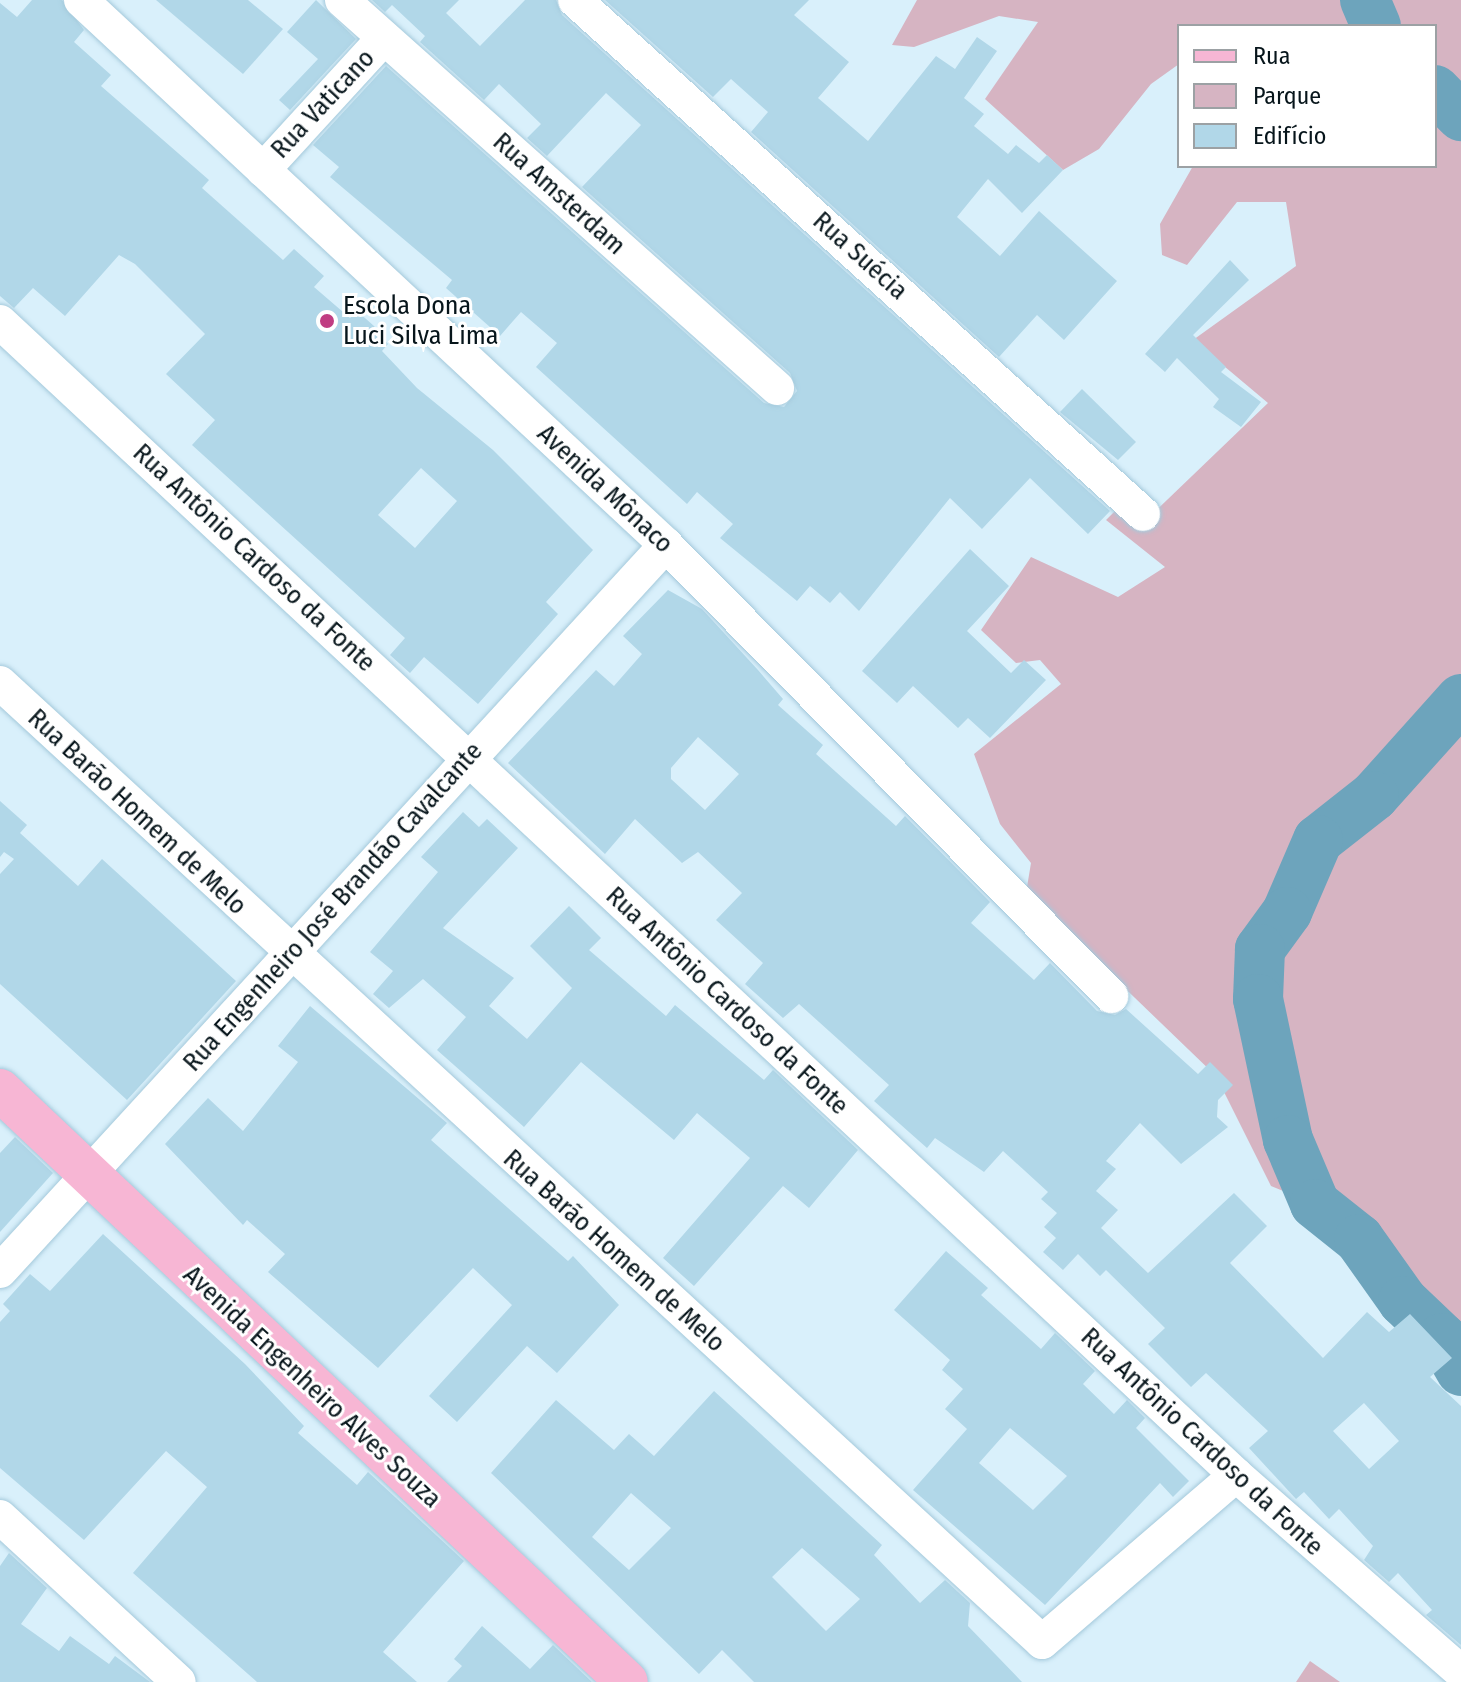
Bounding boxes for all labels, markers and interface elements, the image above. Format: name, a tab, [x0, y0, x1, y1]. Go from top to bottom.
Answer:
legend	[1177, 24, 1437, 168]
text: Rua	[1253, 42, 1290, 70]
street label: Rua Vaticano	[265, 43, 381, 165]
text: Parque	[1253, 82, 1321, 110]
text: Edifício	[1253, 122, 1326, 150]
street label: Rua Amsterdam	[486, 126, 632, 262]
street label: Rua Suécia	[806, 205, 914, 307]
place label: Escola Dona Luci Silva Lima	[343, 290, 498, 352]
marker: Escola Dona Luci Silva Lima	[318, 312, 336, 330]
street label: Avenida Mônaco	[531, 418, 679, 560]
street label: Rua Antônio Cardoso da Fonte	[126, 437, 382, 679]
street label: Rua Barão Homem de Melo	[21, 703, 253, 921]
street label: Rua Engenheiro José Brandão Cavalcante	[177, 736, 489, 1078]
street label: Rua Antônio Cardoso da Fonte	[599, 880, 855, 1122]
street label: Rua Barão Homem de Melo	[497, 1143, 731, 1359]
street label: Avenida Engenheiro Alves Souza	[177, 1259, 447, 1515]
street label: Rua Antônio Cardoso da Fonte	[1074, 1321, 1330, 1563]

